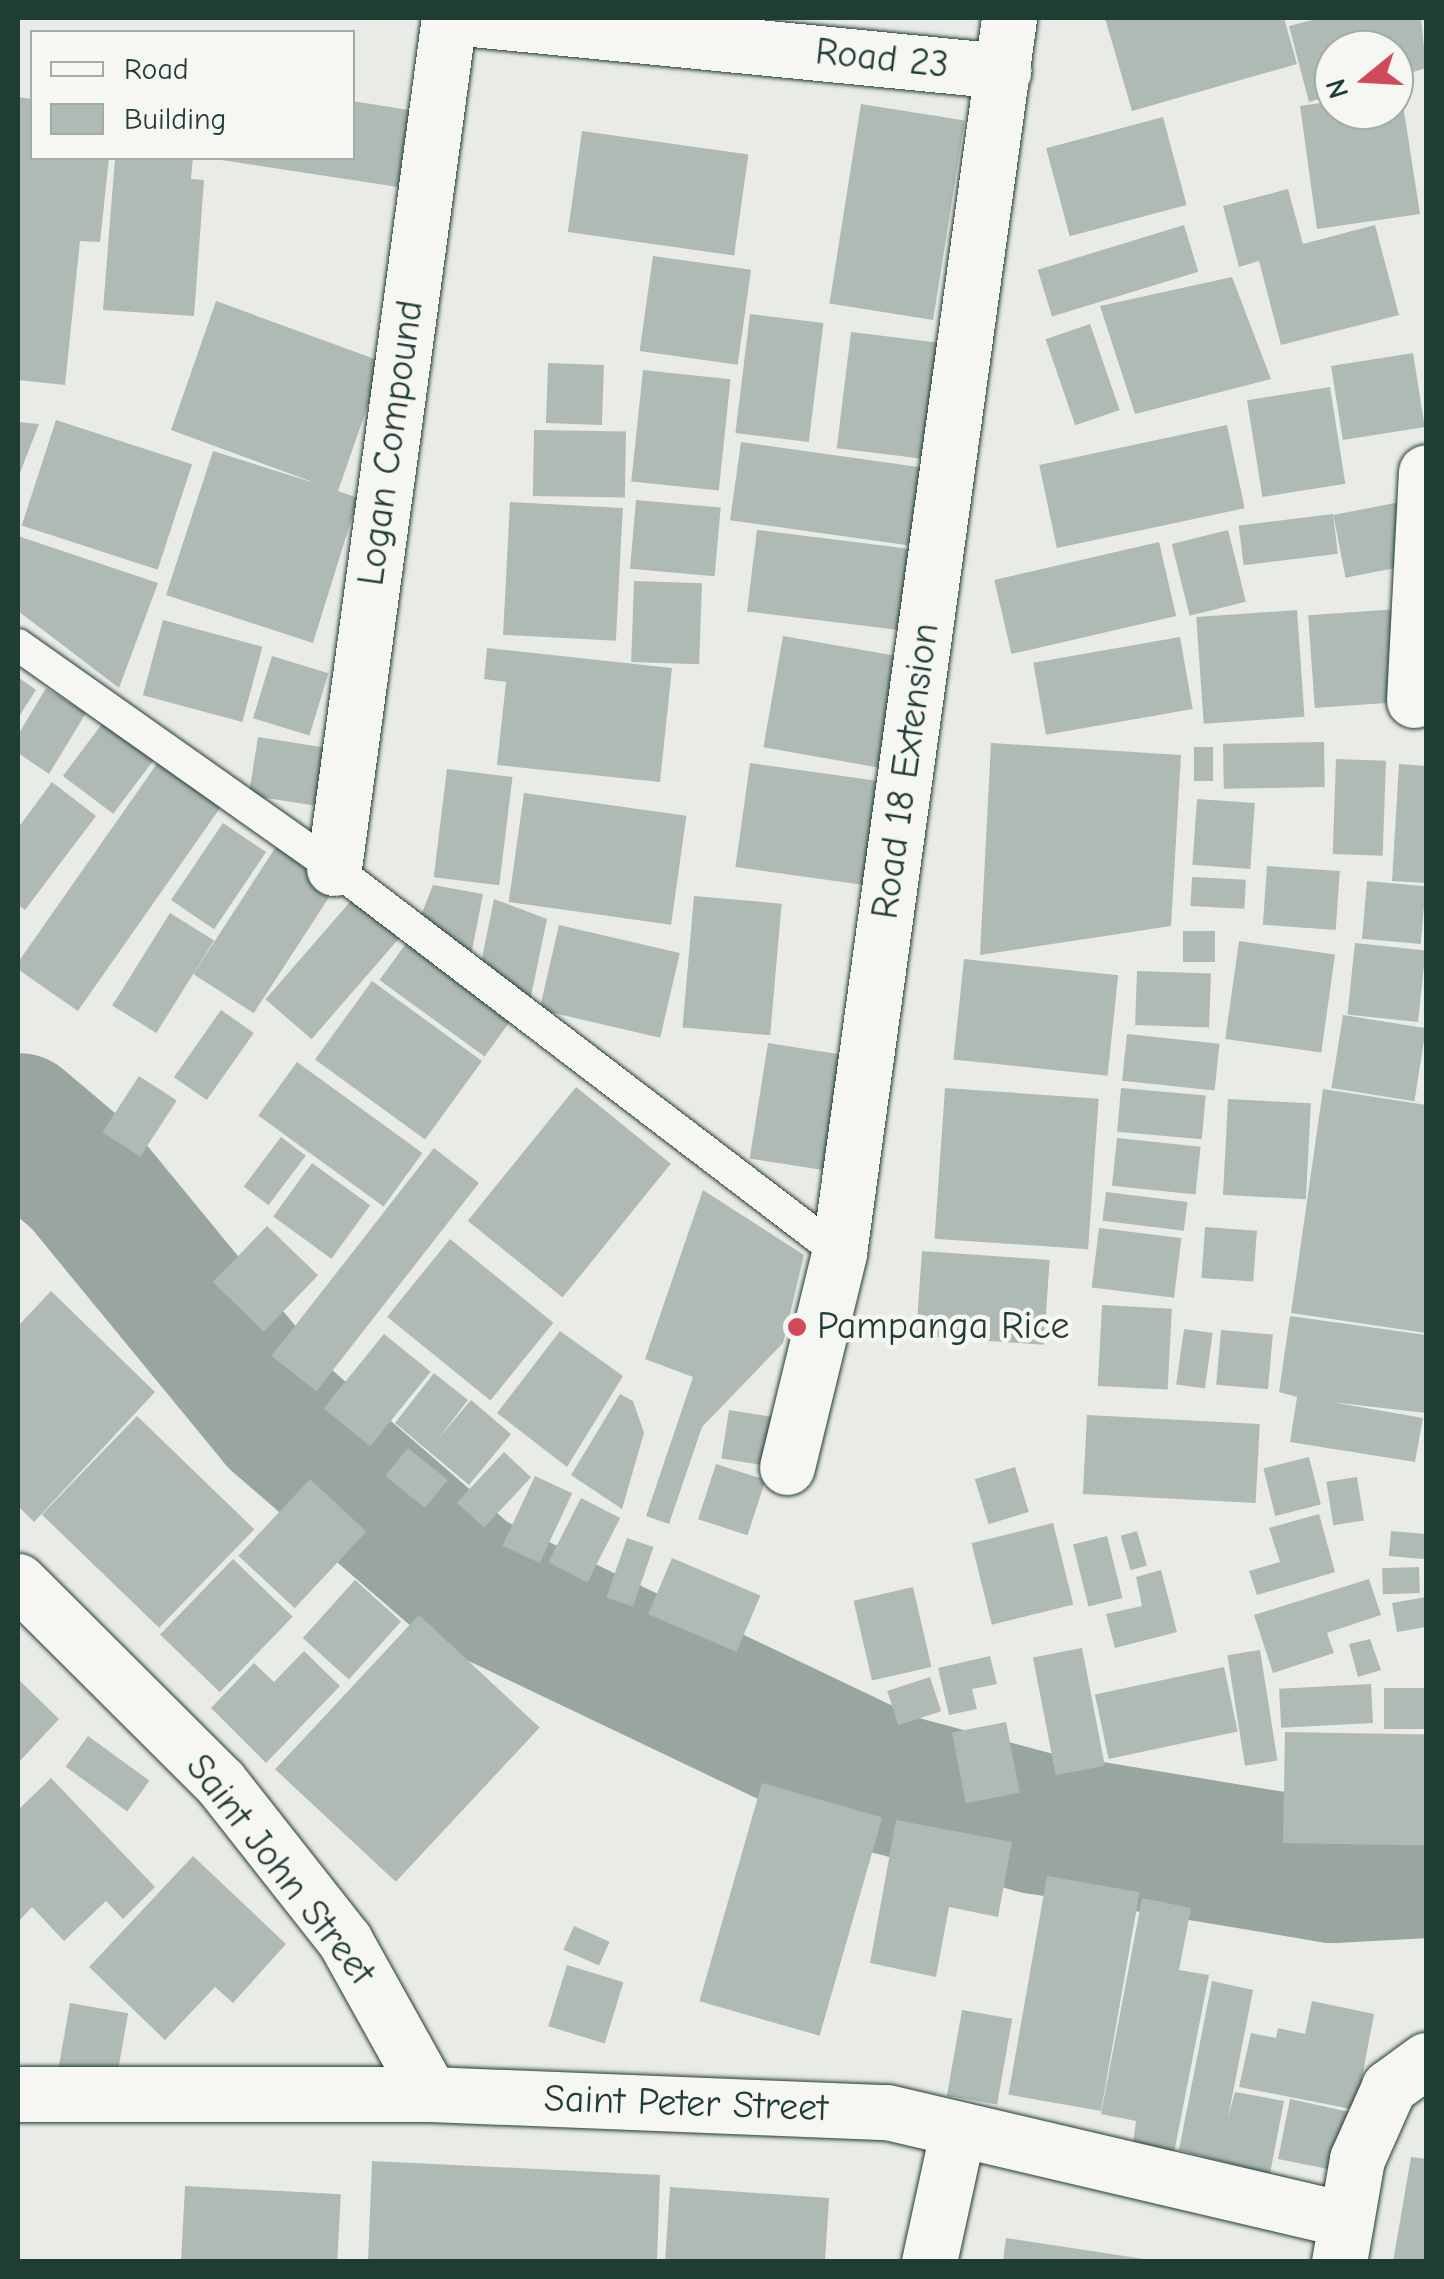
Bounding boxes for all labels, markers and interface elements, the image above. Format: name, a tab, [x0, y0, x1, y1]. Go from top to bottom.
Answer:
street label: Road 23	[813, 29, 951, 89]
legend	[30, 30, 355, 160]
north arrow	[1314, 30, 1414, 130]
text: Road	[124, 52, 189, 87]
text: N	[1319, 75, 1355, 102]
text: Building	[124, 102, 227, 137]
street label: Logan Compound	[348, 297, 434, 589]
street label: Road 18 Extension	[863, 620, 949, 922]
place label: Pampanga Rice	[817, 1304, 1070, 1350]
marker: Pampanga Rice	[786, 1316, 808, 1338]
street label: Saint John Street	[176, 1745, 384, 1995]
street label: Saint Peter Street	[543, 2076, 829, 2132]

